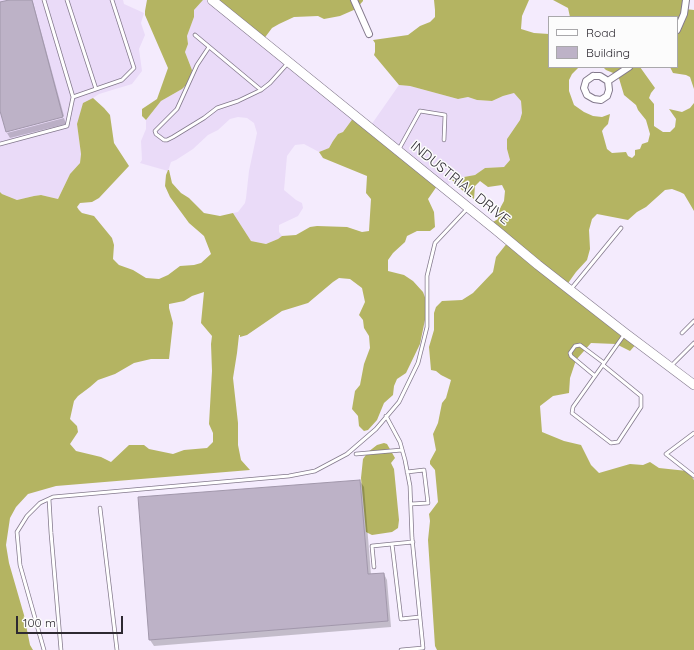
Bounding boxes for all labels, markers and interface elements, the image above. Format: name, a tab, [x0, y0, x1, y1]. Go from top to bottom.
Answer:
legend	[548, 16, 678, 68]
text: Road	[586, 25, 616, 40]
text: Building	[586, 45, 630, 60]
street label: INDUSTRIAL DRIVE	[407, 138, 513, 228]
scale bar	[18, 608, 125, 634]
text: 100 m	[23, 615, 56, 630]

